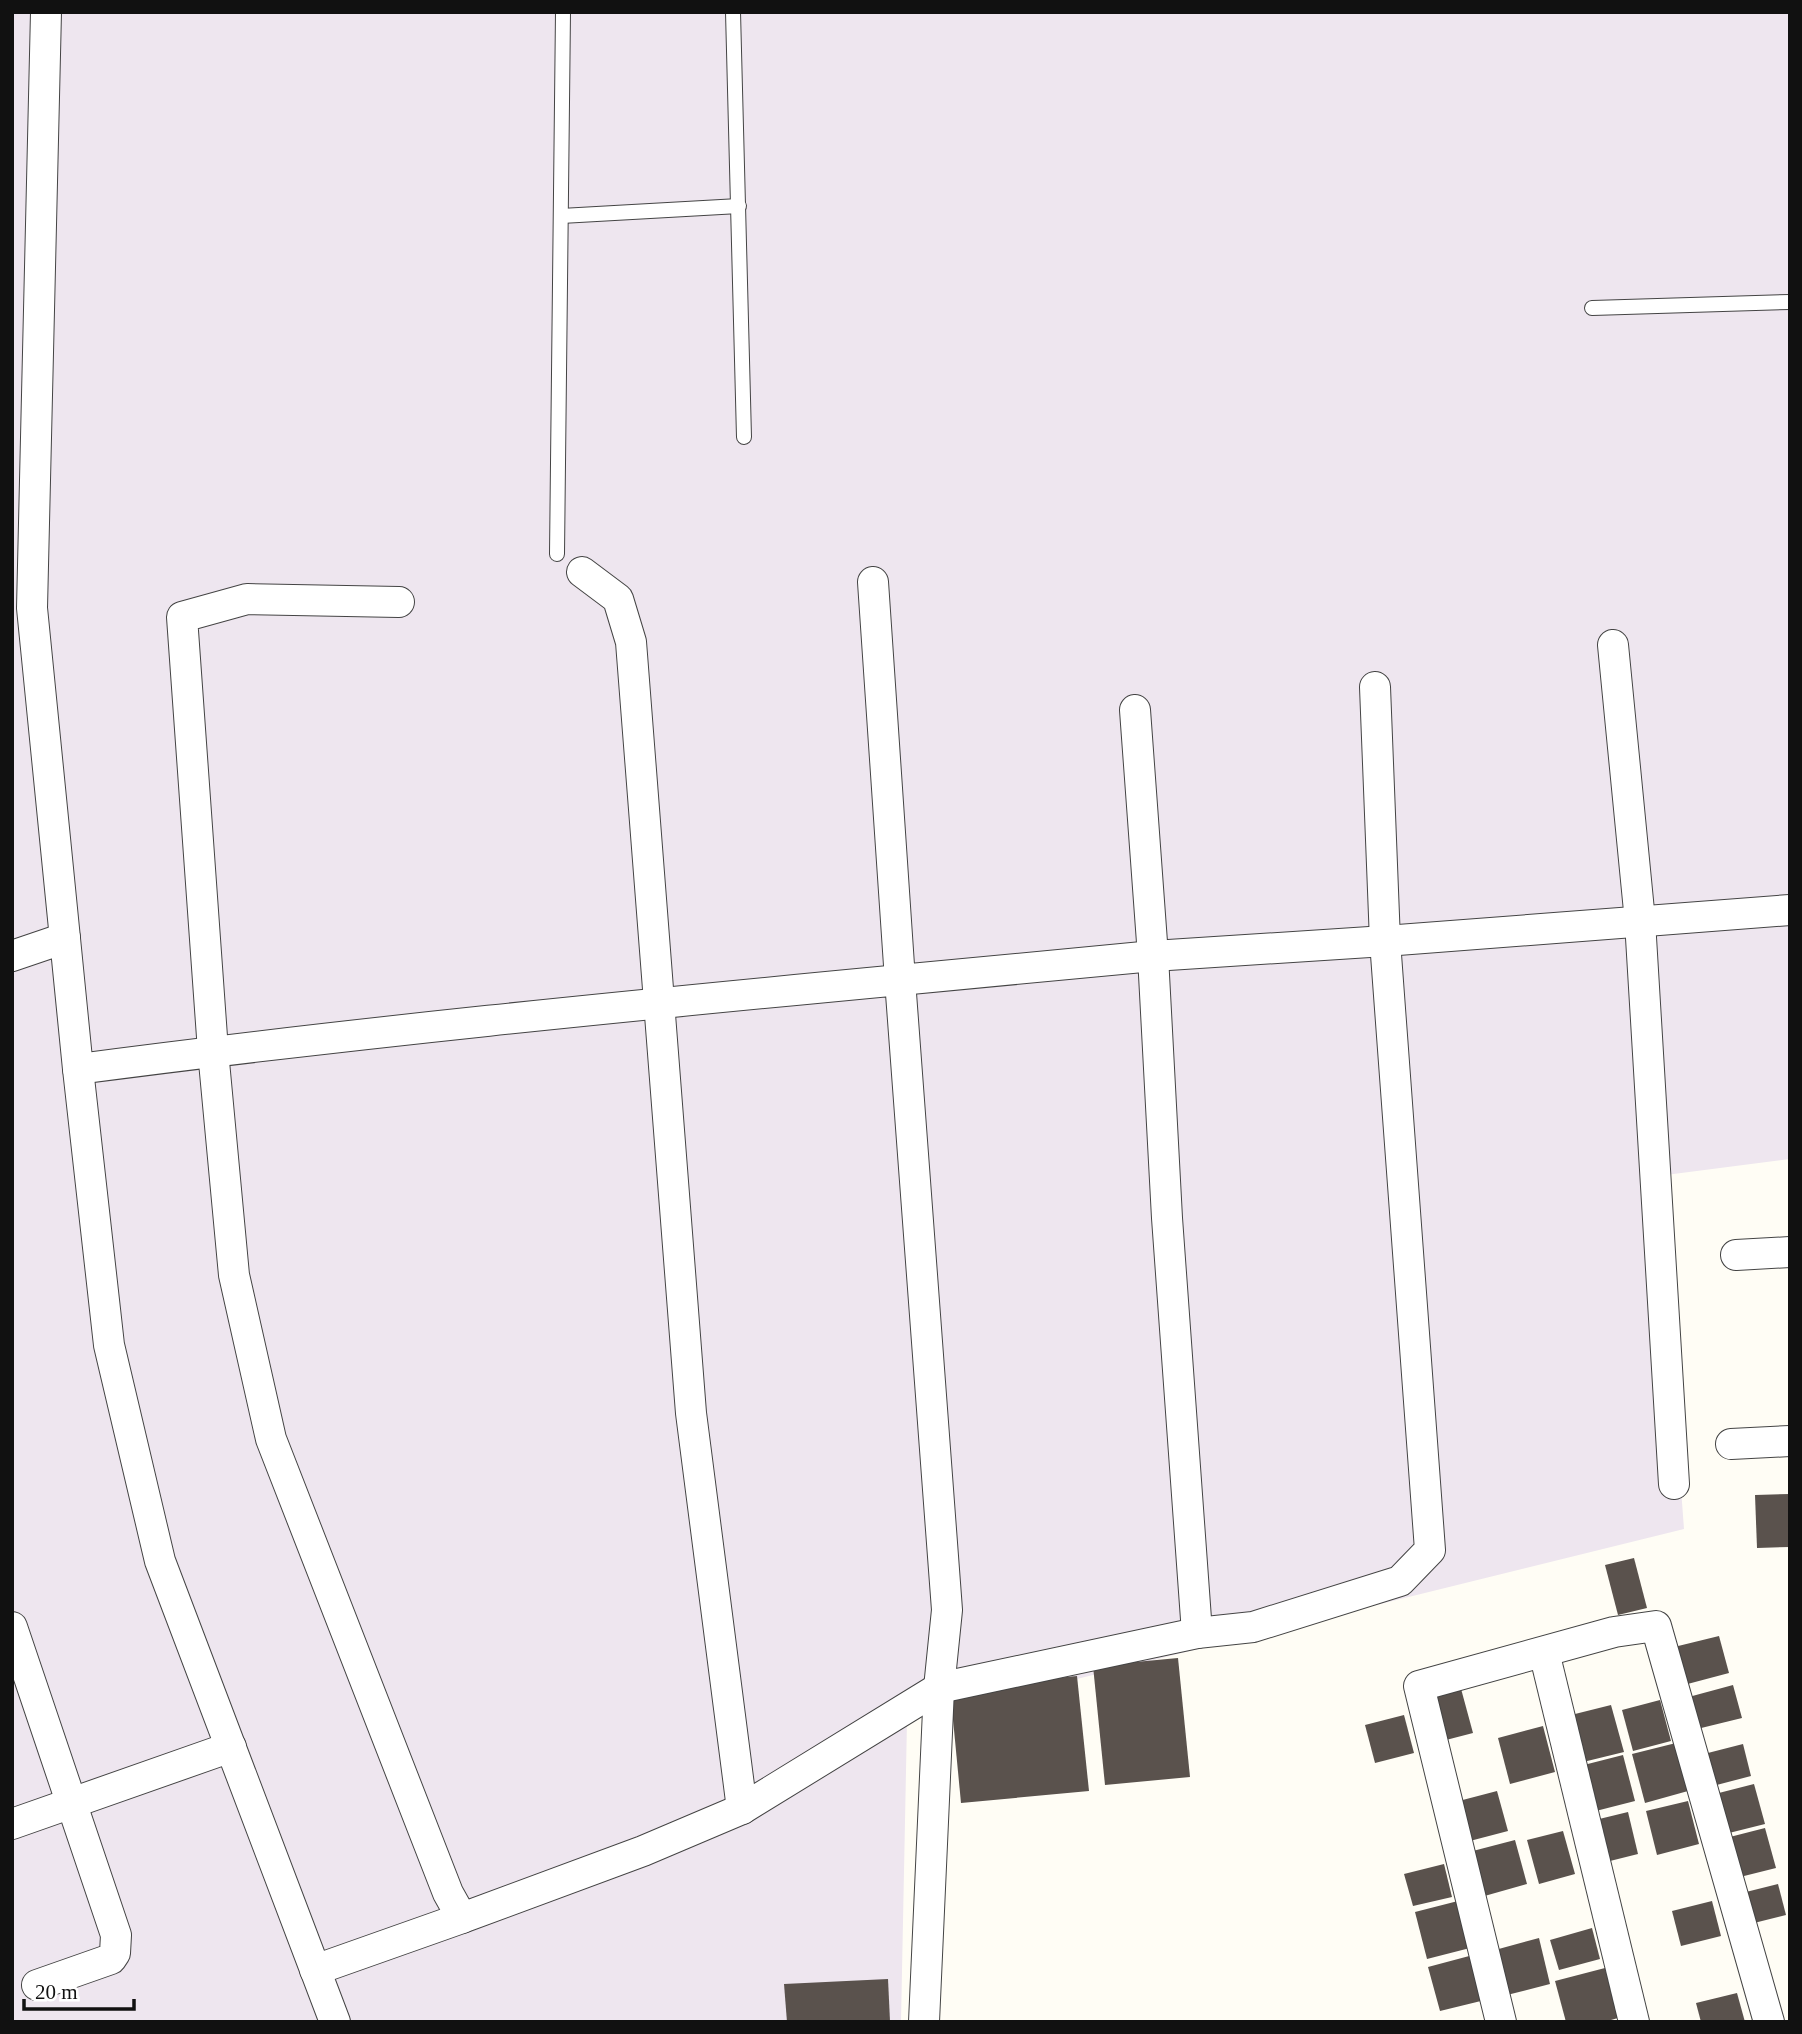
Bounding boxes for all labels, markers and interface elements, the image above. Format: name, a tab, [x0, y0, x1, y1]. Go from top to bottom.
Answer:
scale bar	[24, 1968, 135, 2012]
text: 20 m	[35, 1980, 78, 2004]

